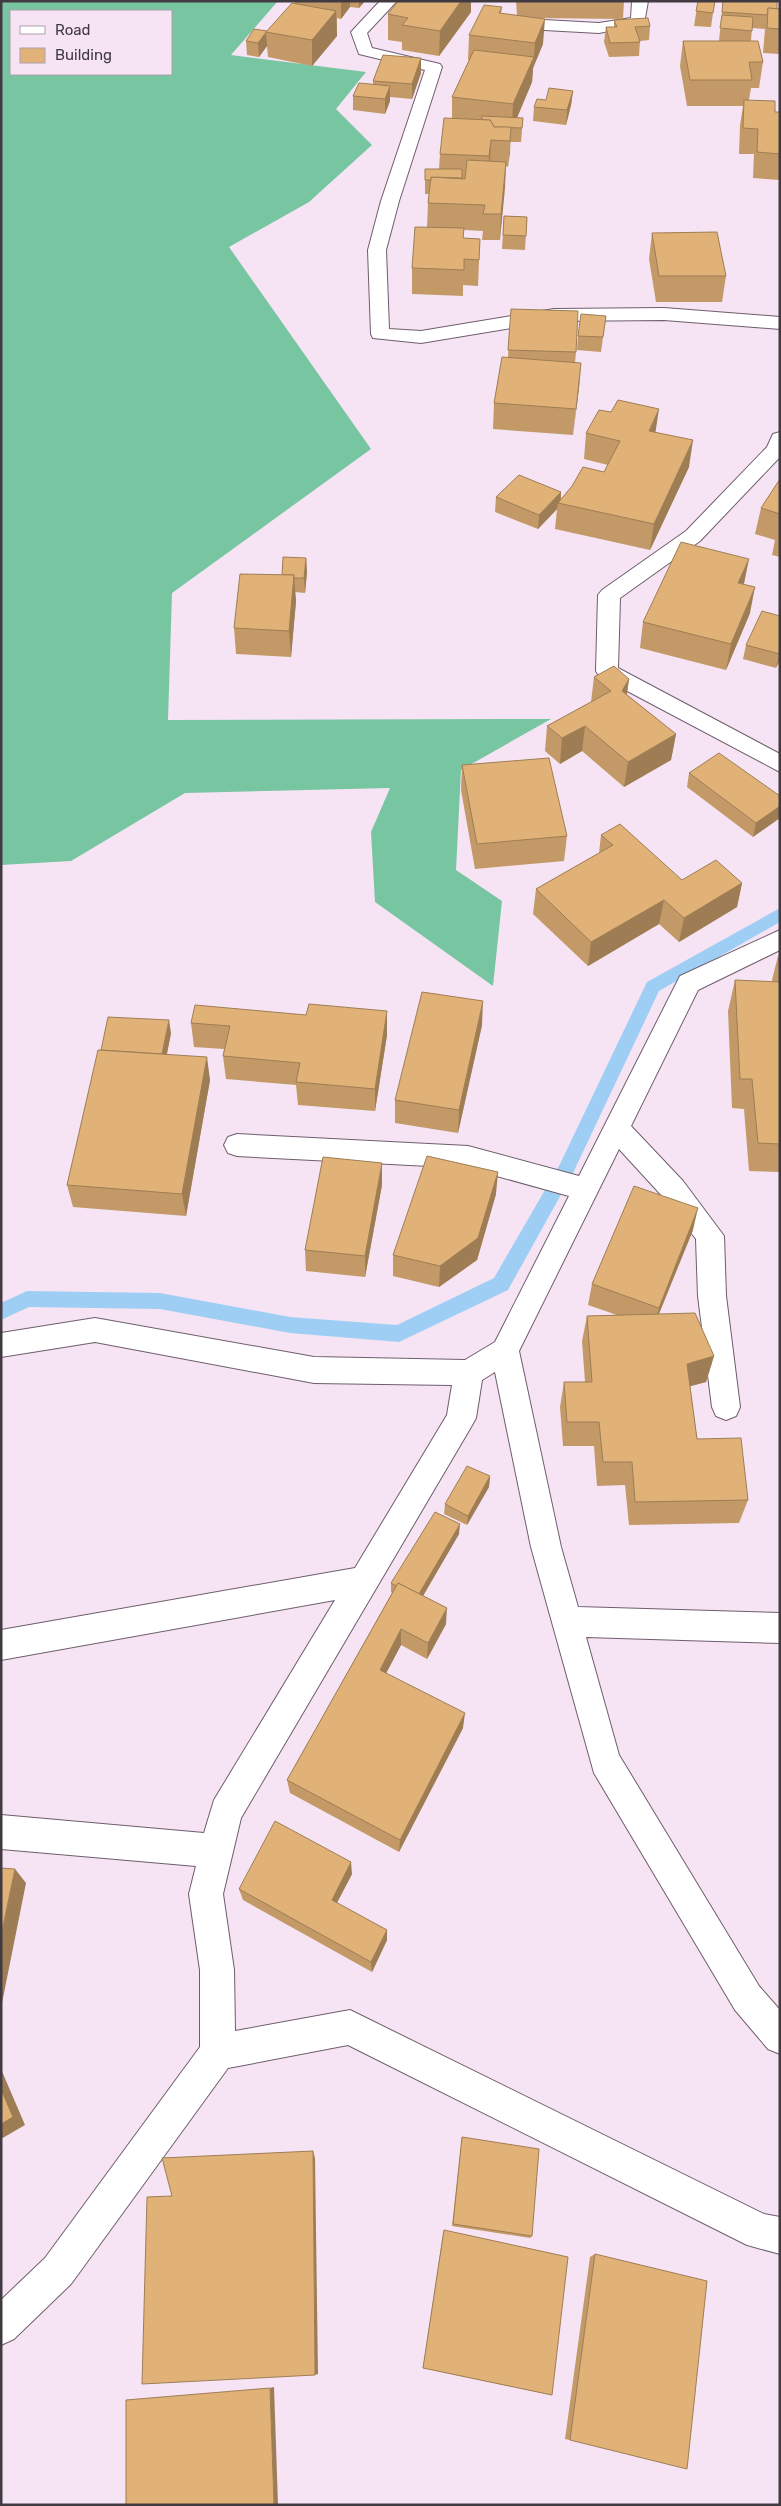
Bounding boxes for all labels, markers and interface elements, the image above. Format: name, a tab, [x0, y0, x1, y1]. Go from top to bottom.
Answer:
legend	[10, 10, 172, 75]
text: Road	[55, 21, 91, 39]
text: Building	[55, 46, 112, 64]

